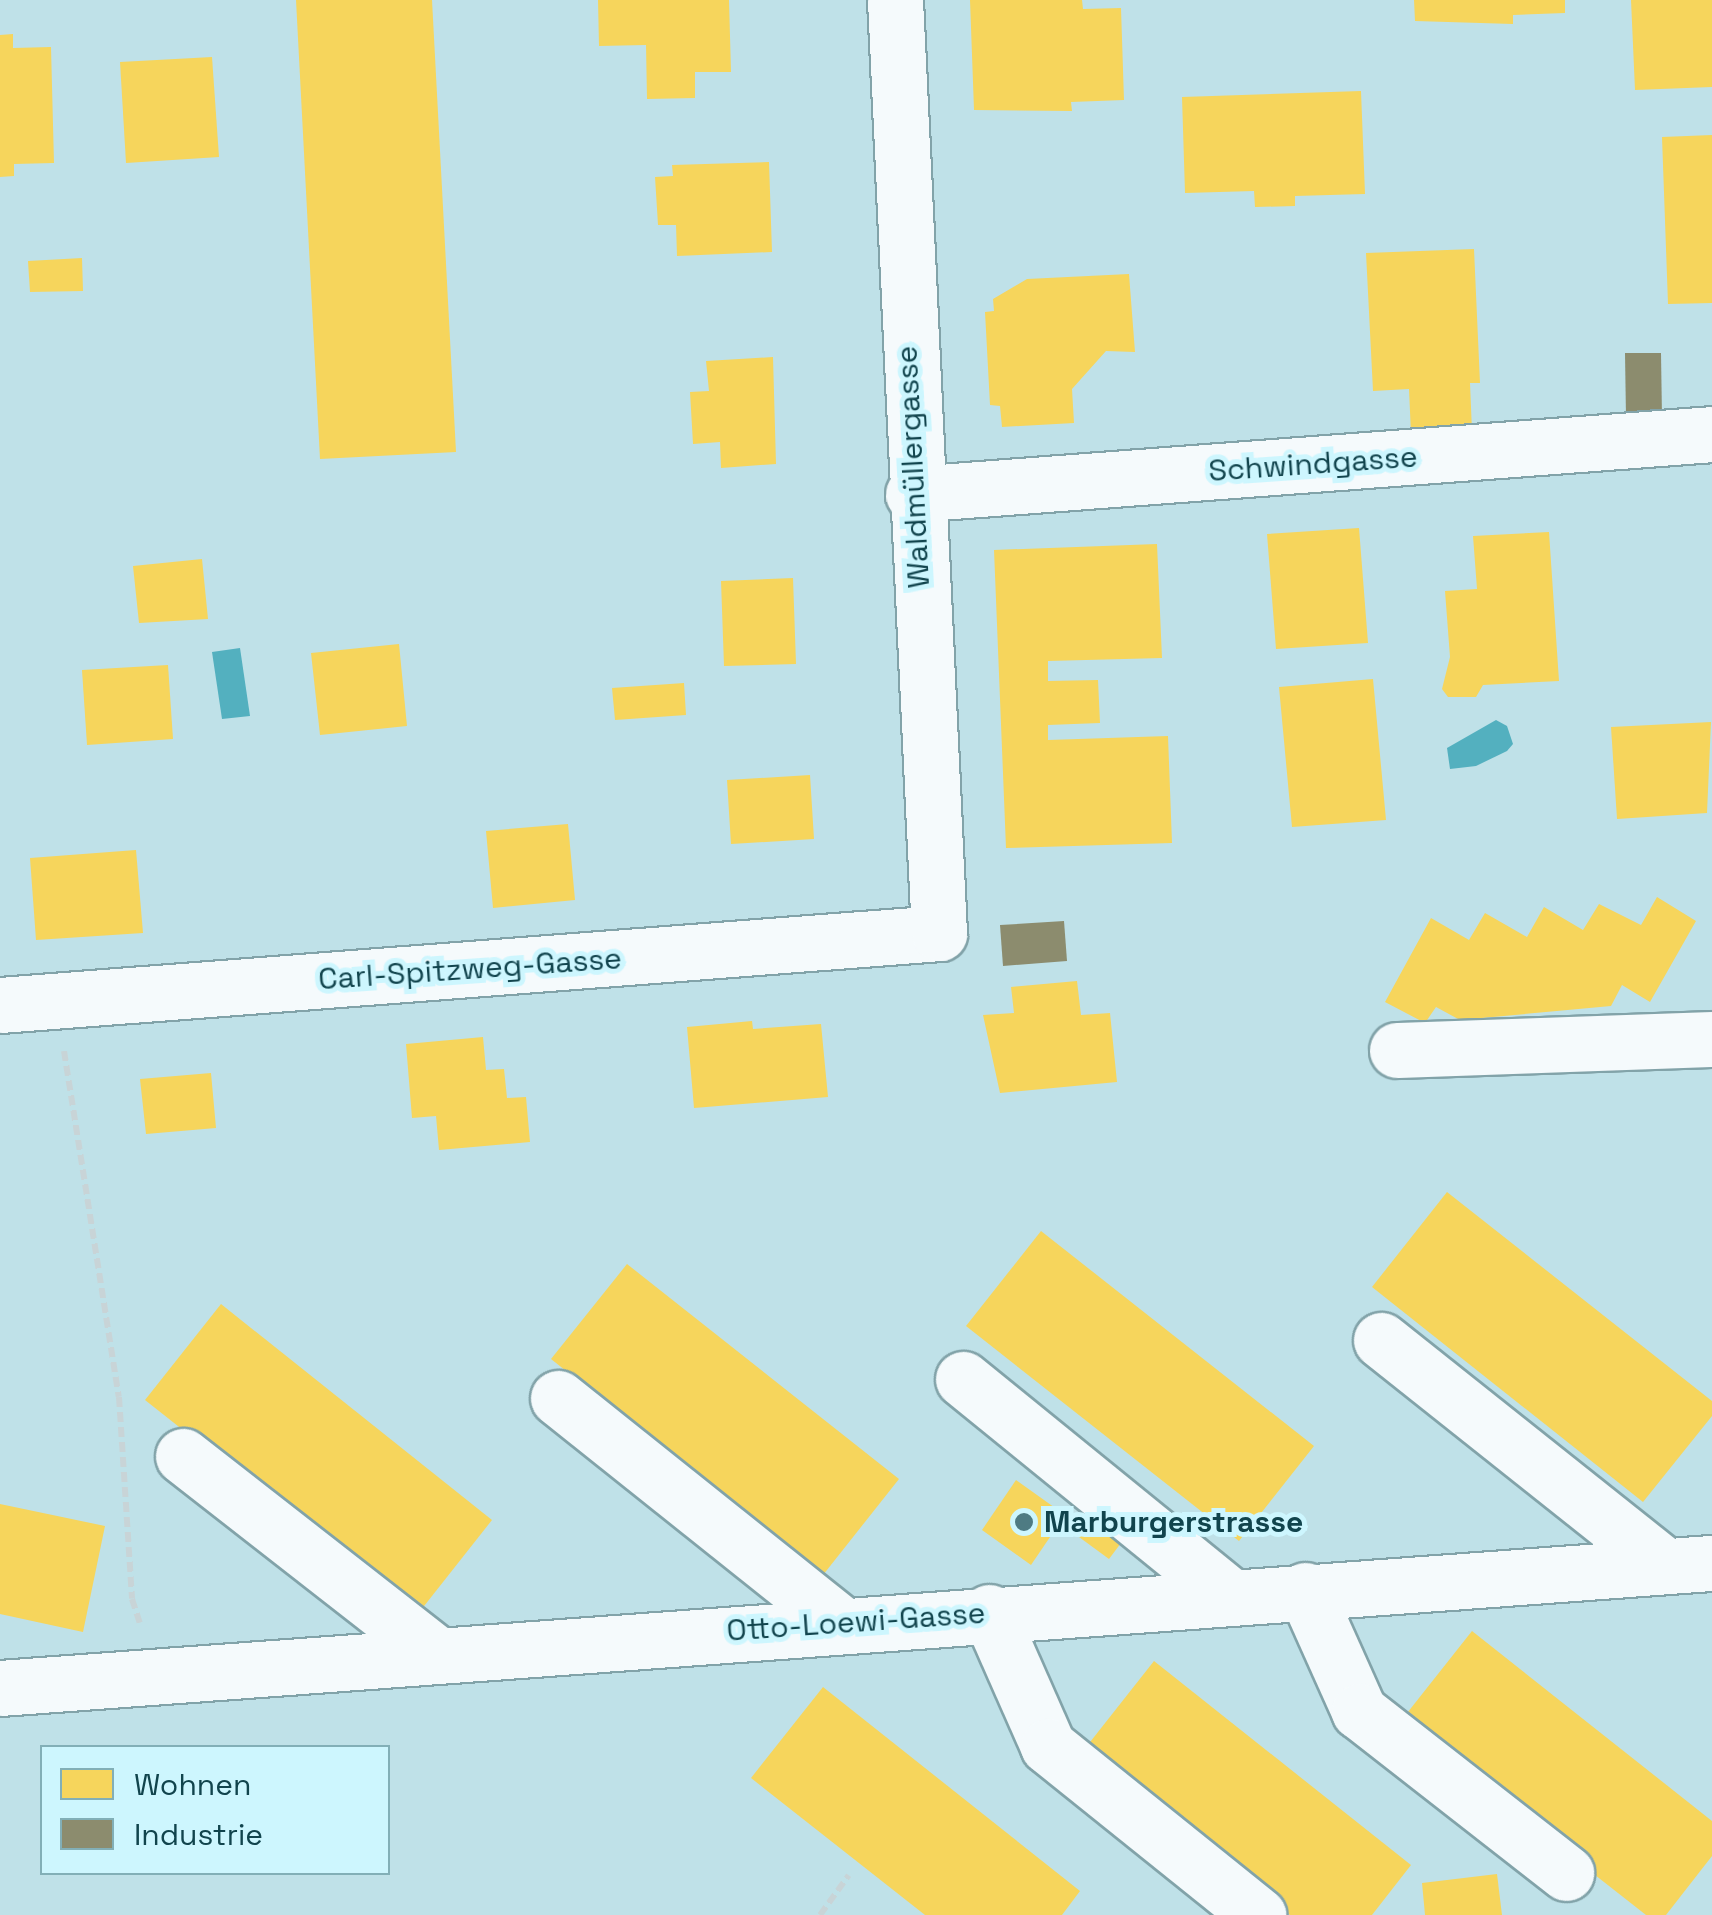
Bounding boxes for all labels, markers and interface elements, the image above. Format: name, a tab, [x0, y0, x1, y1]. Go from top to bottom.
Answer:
street label: Waldmüllergasse	[889, 345, 937, 589]
street label: Schwindgasse	[1207, 439, 1419, 489]
street label: Carl-Spitzweg-Gasse	[317, 940, 623, 998]
place label: Marburgerstrasse	[1044, 1504, 1303, 1540]
marker: Marburgerstrasse	[1013, 1511, 1035, 1533]
street label: Otto-Loewi-Gasse	[725, 1595, 987, 1649]
legend	[40, 1745, 390, 1875]
text: Wohnen	[134, 1765, 251, 1804]
text: Industrie	[134, 1815, 263, 1854]

